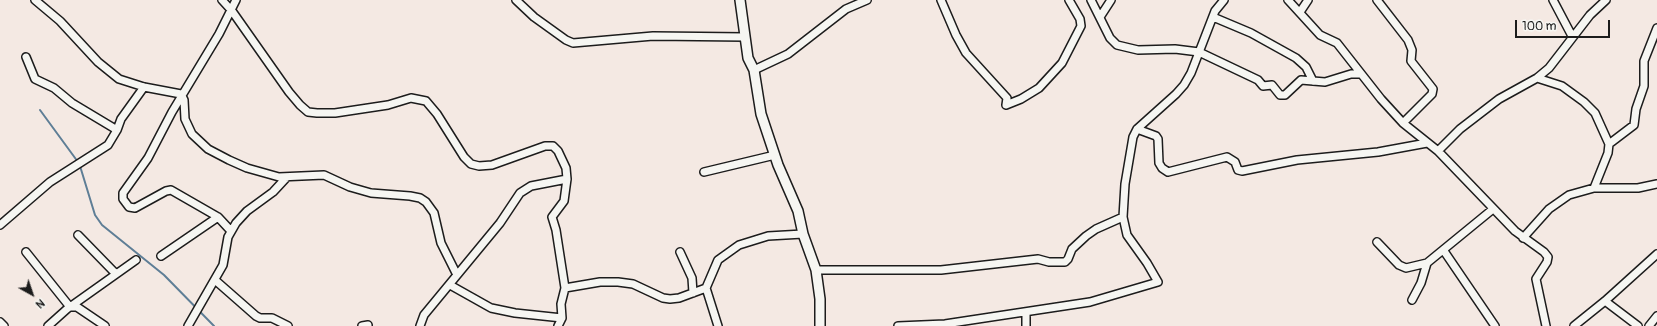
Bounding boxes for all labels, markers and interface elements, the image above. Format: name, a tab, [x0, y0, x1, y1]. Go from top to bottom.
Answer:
scale bar	[1517, 12, 1612, 38]
text: 100 m	[1522, 19, 1556, 34]
north arrow	[12, 274, 52, 314]
text: N	[33, 296, 47, 311]

